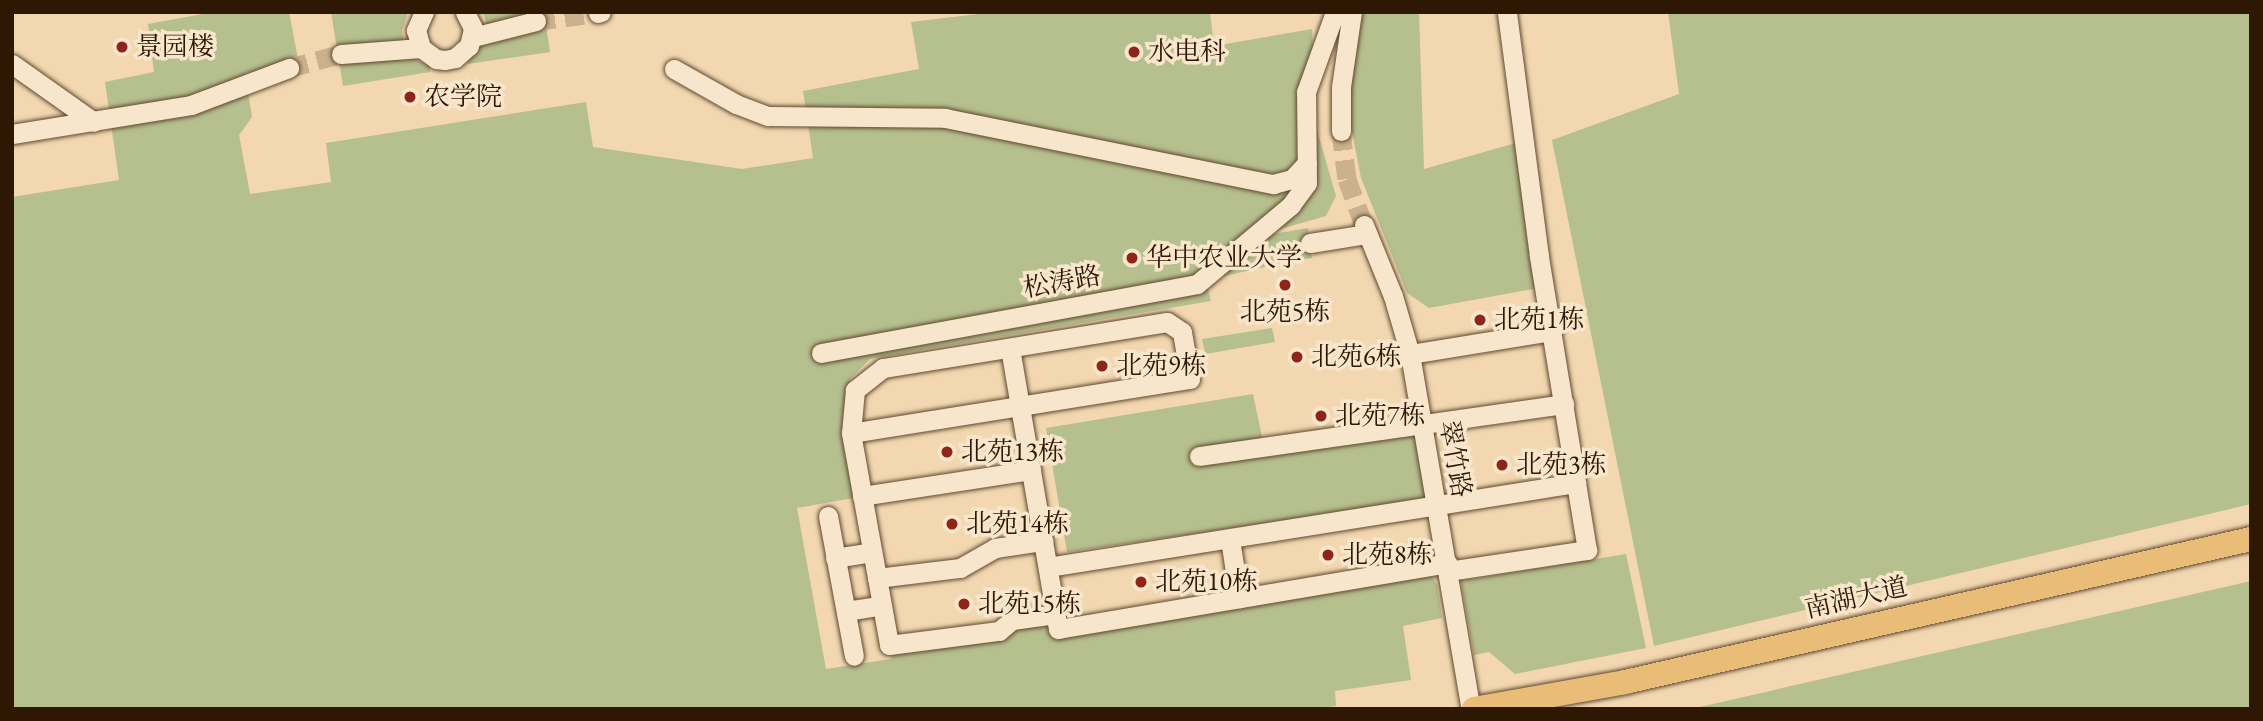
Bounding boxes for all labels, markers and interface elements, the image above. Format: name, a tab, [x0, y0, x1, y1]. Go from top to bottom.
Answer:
place label: 景园楼	[136, 31, 214, 63]
place label: 水电科	[1148, 36, 1226, 68]
marker: 景园楼	[114, 39, 130, 55]
marker: 水电科	[1126, 44, 1142, 60]
place label: 农学院	[424, 81, 502, 113]
marker: 农学院	[402, 89, 418, 105]
place label: 华中农业大学	[1146, 242, 1302, 274]
marker: 华中农业大学	[1124, 250, 1140, 266]
street label: 松涛路	[1021, 260, 1103, 304]
marker: 北苑5栋	[1277, 277, 1293, 293]
place label: 北苑5栋	[1240, 296, 1330, 328]
place label: 北苑1栋	[1494, 304, 1584, 336]
marker: 北苑1栋	[1472, 312, 1488, 328]
place label: 北苑6栋	[1311, 341, 1401, 373]
marker: 北苑6栋	[1289, 349, 1305, 365]
place label: 北苑9栋	[1116, 350, 1206, 382]
marker: 北苑9栋	[1094, 358, 1110, 374]
place label: 北苑7栋	[1335, 400, 1425, 432]
marker: 北苑7栋	[1313, 408, 1329, 424]
street label: 翠竹路	[1433, 418, 1477, 500]
place label: 北苑13栋	[961, 436, 1064, 468]
marker: 北苑13栋	[939, 444, 955, 460]
place label: 北苑3栋	[1516, 449, 1606, 481]
marker: 北苑3栋	[1494, 457, 1510, 473]
place label: 北苑14栋	[966, 508, 1069, 540]
marker: 北苑14栋	[944, 516, 960, 532]
place label: 北苑8栋	[1342, 539, 1432, 571]
marker: 北苑8栋	[1320, 547, 1336, 563]
place label: 北苑10栋	[1155, 566, 1258, 598]
street label: 南湖大道	[1802, 571, 1910, 625]
marker: 北苑10栋	[1133, 574, 1149, 590]
place label: 北苑15栋	[978, 588, 1081, 620]
marker: 北苑15栋	[956, 596, 972, 612]

